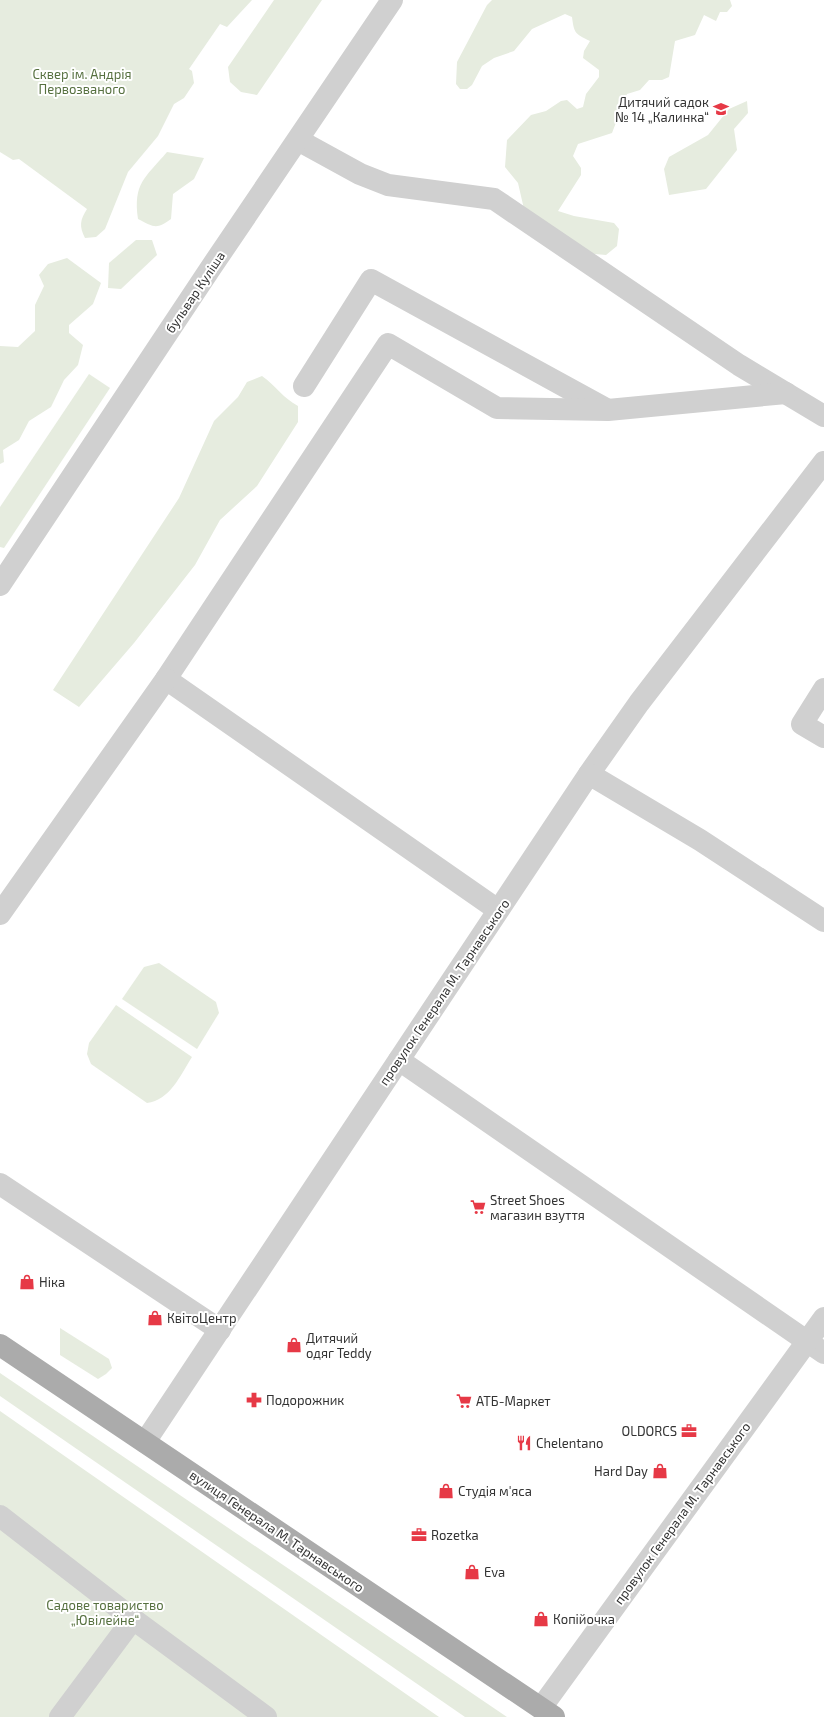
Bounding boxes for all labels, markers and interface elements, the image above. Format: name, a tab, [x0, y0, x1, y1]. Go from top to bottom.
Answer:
park label: Сквер ім. Андрія Первозваного	[32, 66, 132, 97]
place label: Дитячий садок № 14 „Калинка“	[615, 94, 709, 125]
school or university icon: Дитячий садок № 14 „Калинка“	[712, 100, 730, 118]
street label: бульвар Куліша	[162, 248, 228, 336]
street label: провулок Генерала М. Тарнавського	[375, 896, 513, 1088]
place label: Street Shoes магазин взуття	[490, 1192, 585, 1223]
supermarket icon: Street Shoes магазин взуття	[469, 1198, 487, 1216]
shop icon: Ніка	[18, 1273, 36, 1291]
place label: Ніка	[39, 1274, 65, 1290]
shop icon: КвітоЦентр	[146, 1309, 164, 1327]
place label: КвітоЦентр	[167, 1310, 236, 1326]
place label: Дитячий одяг Teddy	[306, 1330, 372, 1361]
shop icon: Дитячий одяг Teddy	[285, 1336, 303, 1354]
pharmacy icon: Подорожник	[245, 1391, 263, 1409]
place label: Подорожник	[266, 1392, 344, 1408]
supermarket icon: АТБ-Маркет	[455, 1392, 473, 1410]
place label: АТБ-Маркет	[476, 1393, 551, 1409]
street label: провулок Генерала М. Тарнавського	[610, 1419, 754, 1607]
office icon: OLDORCS	[680, 1422, 698, 1440]
place label: OLDORCS	[622, 1423, 677, 1439]
restaurant icon: Chelentano	[515, 1434, 533, 1452]
place label: Chelentano	[536, 1435, 603, 1451]
shop icon: Hard Day	[651, 1462, 669, 1480]
place label: Hard Day	[594, 1463, 648, 1479]
street label: вулиця Генерала М. Тарнавського	[187, 1467, 367, 1595]
shop icon: Студія м'яса	[437, 1482, 455, 1500]
place label: Студія м'яса	[458, 1483, 532, 1499]
office icon: Rozetka	[410, 1526, 428, 1544]
place label: Rozetka	[431, 1527, 479, 1543]
shop icon: Eva	[463, 1563, 481, 1581]
place label: Eva	[484, 1564, 505, 1580]
park label: Садове товариство „Ювілейне“	[46, 1597, 164, 1628]
shop icon: Копійочка	[532, 1610, 550, 1628]
place label: Копійочка	[553, 1611, 615, 1627]

